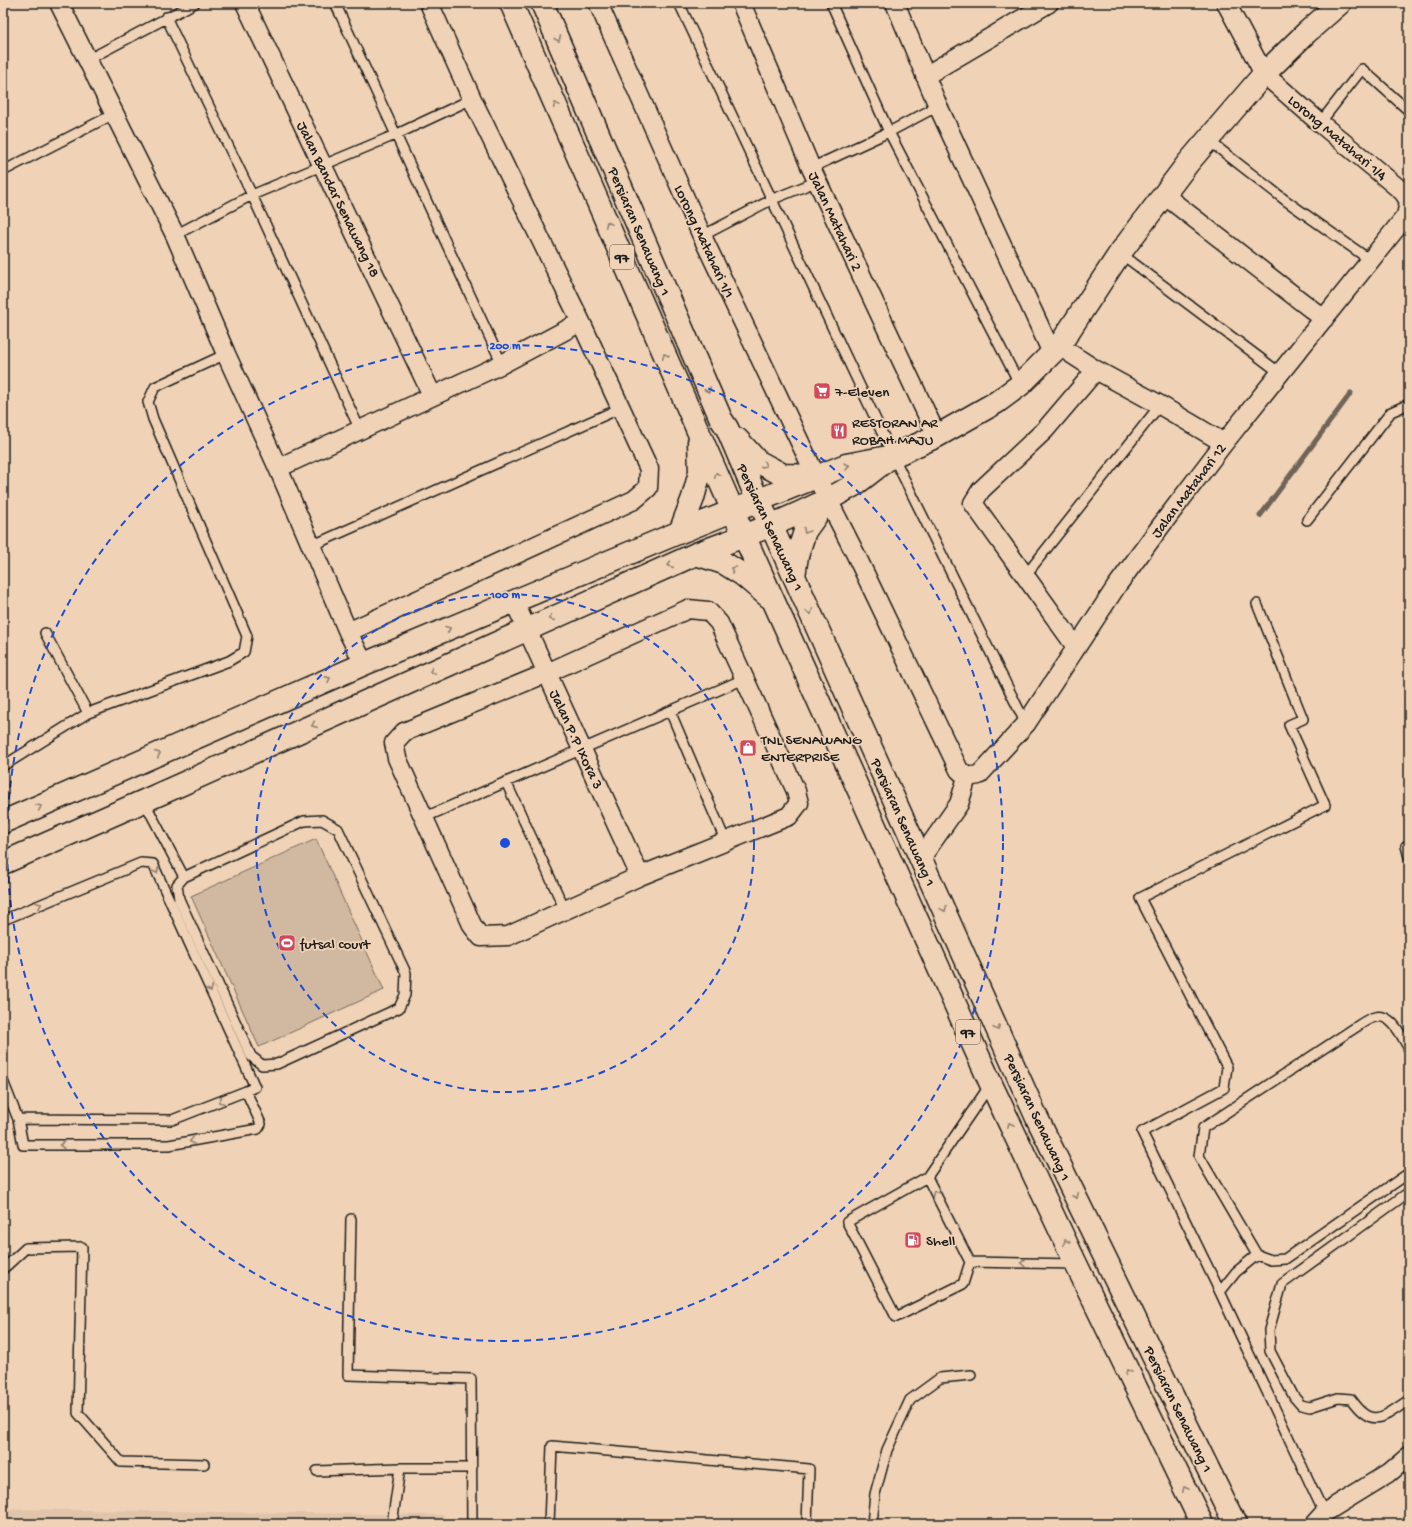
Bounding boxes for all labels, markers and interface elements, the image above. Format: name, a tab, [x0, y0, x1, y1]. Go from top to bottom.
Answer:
one-way arrow	[553, 35, 561, 42]
street label: Lorong Matahari 1/4	[1283, 92, 1390, 185]
one-way arrow	[552, 101, 560, 108]
street label: Jalan Bandar Senawang 18	[292, 119, 383, 281]
street label: Persiaran Senawang 1	[602, 164, 673, 299]
street label: Jalan Matahari 2	[803, 169, 865, 274]
street label: Lorong Matahari 1/1	[669, 182, 737, 301]
one-way arrow	[605, 221, 613, 228]
road number: 97	[610, 245, 634, 269]
text: 200 m	[490, 340, 521, 354]
one-way arrow	[662, 352, 670, 359]
supermarket icon: 7-Eleven	[812, 381, 832, 401]
place label: 7-Eleven	[834, 384, 889, 402]
one-way arrow	[703, 385, 711, 393]
place label: RESTORAN AR ROBAH MAJU	[852, 415, 939, 450]
restaurant icon: RESTORAN AR ROBAH MAJU	[829, 421, 849, 441]
street label: Jalan Matahari 12	[1148, 440, 1231, 542]
one-way arrow	[760, 460, 767, 467]
street label: Persiaran Senawang 1	[731, 461, 807, 594]
one-way arrow	[843, 462, 850, 470]
one-way arrow	[714, 472, 722, 479]
one-way arrow	[803, 527, 811, 534]
one-way arrow	[666, 561, 673, 569]
one-way arrow	[730, 566, 737, 574]
text: 100 m	[489, 589, 520, 603]
one-way arrow	[805, 607, 813, 615]
one-way arrow	[547, 613, 555, 621]
one-way arrow	[444, 625, 451, 633]
one-way arrow	[429, 666, 437, 674]
one-way arrow	[323, 676, 331, 684]
street label: Jalan P.P Ixora 3	[544, 687, 606, 793]
one-way arrow	[310, 720, 318, 728]
place label: TNL SENAWANG ENTERPRISE	[760, 732, 862, 767]
shop icon: TNL SENAWANG ENTERPRISE	[738, 738, 758, 758]
one-way arrow	[153, 751, 161, 759]
street label: Persiaran Senawang 1	[865, 755, 938, 890]
one-way arrow	[34, 804, 42, 812]
centre of rings	[498, 836, 512, 850]
one-way arrow	[151, 867, 159, 875]
one-way arrow	[35, 902, 43, 910]
one-way arrow	[939, 906, 947, 913]
sports icon: futsal court	[277, 933, 297, 953]
place label: futsal court	[299, 936, 372, 954]
one-way arrow	[205, 985, 213, 993]
road number: 97	[956, 1020, 980, 1044]
one-way arrow	[992, 1023, 1000, 1031]
street label: Persiaran Senawang 1	[998, 1051, 1074, 1184]
one-way arrow	[217, 1097, 224, 1105]
one-way arrow	[1007, 1121, 1015, 1129]
one-way arrow	[189, 1136, 195, 1145]
one-way arrow	[59, 1141, 65, 1149]
one-way arrow	[933, 1190, 940, 1197]
one-way arrow	[1071, 1192, 1078, 1200]
fuel station icon: Shell	[903, 1230, 923, 1250]
place label: Shell	[926, 1233, 955, 1251]
one-way arrow	[1063, 1239, 1071, 1246]
one-way arrow	[1020, 1259, 1026, 1267]
street label: Persiaran Senawang 1	[1138, 1343, 1216, 1476]
one-way arrow	[1125, 1369, 1133, 1376]
one-way arrow	[1182, 1486, 1190, 1493]

